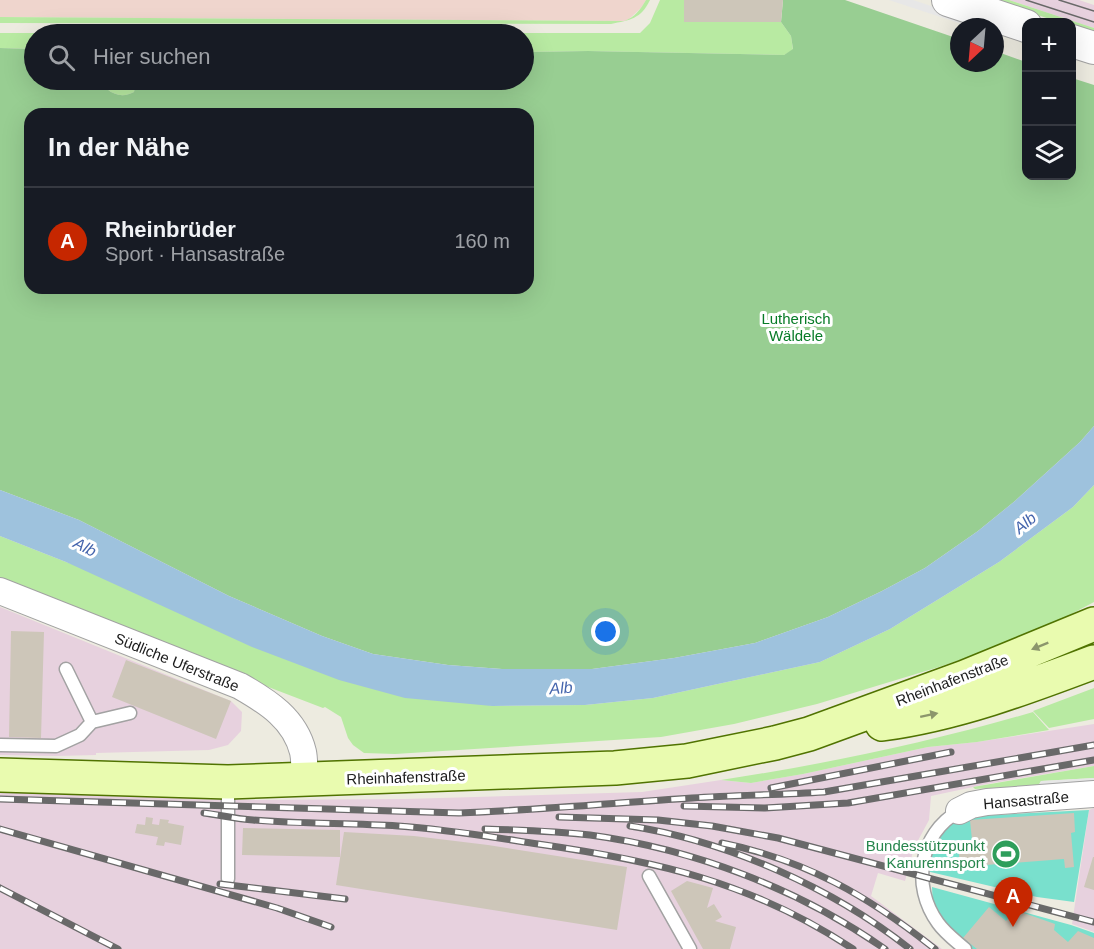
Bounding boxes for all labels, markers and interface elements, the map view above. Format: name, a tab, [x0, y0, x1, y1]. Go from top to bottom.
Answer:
north arrow	[950, 18, 1004, 72]
map controls	[1022, 18, 1076, 180]
button: +	[1022, 18, 1076, 72]
search box	[24, 24, 534, 90]
icon: search	[45, 41, 78, 74]
text: Hier suchen	[93, 44, 210, 69]
button: −	[1022, 72, 1076, 126]
button: layers	[1022, 126, 1076, 180]
text: In der Nähe	[48, 132, 190, 162]
text: Rheinbrüder	[105, 217, 236, 242]
text: A	[60, 230, 75, 252]
text: 160 m	[454, 230, 510, 252]
text: Sport · Hansastraße	[105, 243, 285, 265]
park label: Lutherisch Wäldele	[761, 310, 831, 344]
water label: Alb	[1010, 509, 1039, 538]
water label: Alb	[70, 534, 99, 560]
your location	[591, 617, 620, 646]
street label: Südliche Uferstraße	[112, 629, 242, 695]
one-way arrow	[1031, 642, 1049, 651]
street label: Rheinhafenstraße	[893, 651, 1011, 709]
water label: Alb	[548, 679, 573, 697]
one-way arrow	[920, 709, 939, 719]
street label: Rheinhafenstraße	[346, 766, 466, 788]
street label: Hansastraße	[982, 788, 1070, 812]
place label: Bundesstützpunkt Kanurennsport	[866, 837, 986, 871]
sports icon: Bundesstützpunkt Kanurennsport	[990, 838, 1022, 870]
pin: A	[994, 878, 1032, 927]

